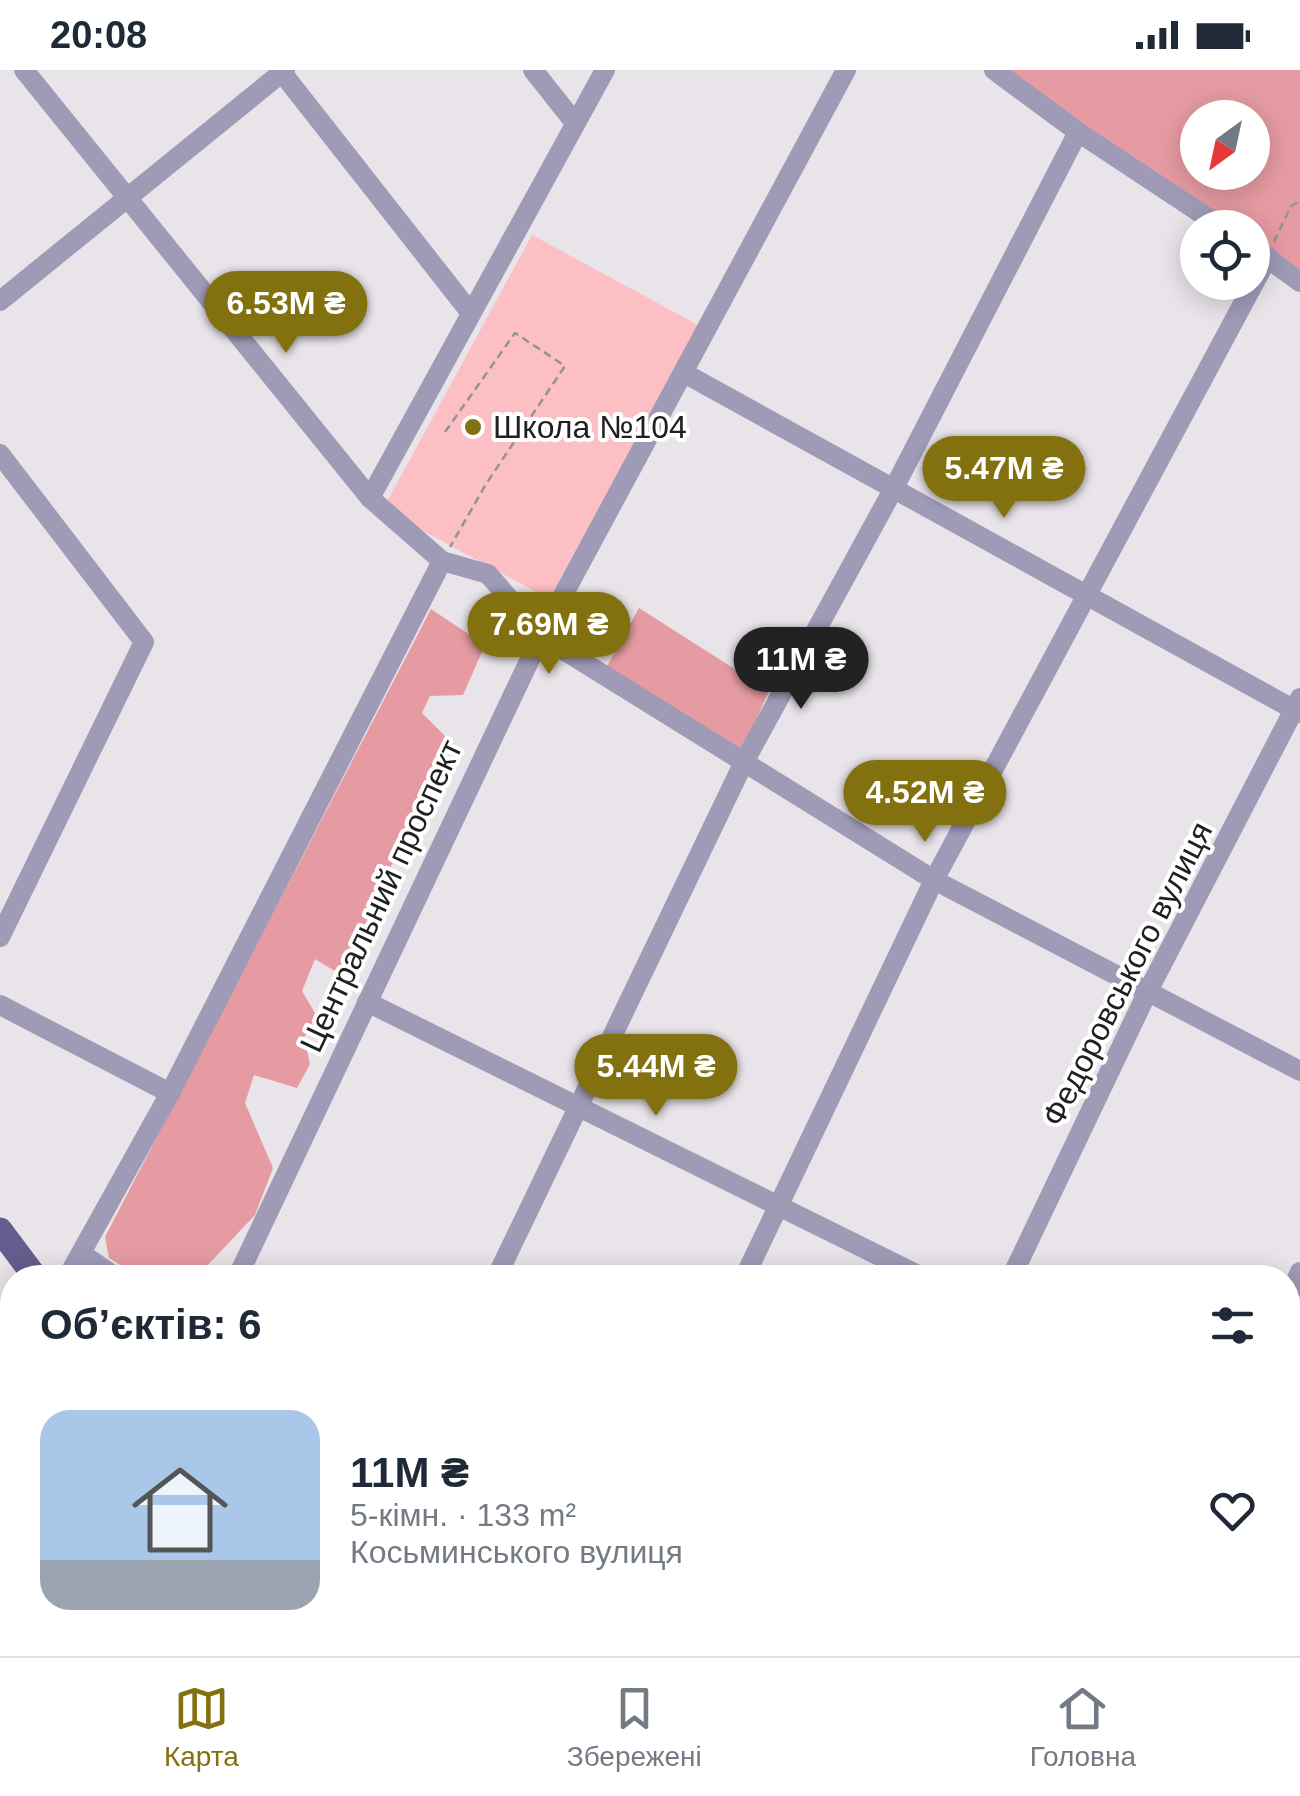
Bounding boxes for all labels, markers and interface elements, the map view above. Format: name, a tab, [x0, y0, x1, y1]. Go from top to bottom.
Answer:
text: 20:08	[50, 14, 147, 56]
north arrow	[1180, 100, 1270, 190]
map controls	[1180, 100, 1270, 300]
button: locate	[1180, 210, 1270, 300]
pin: 6.53M ₴	[194, 271, 378, 356]
text: 6.53M ₴	[226, 285, 346, 321]
place label: Школа №104	[493, 409, 687, 445]
marker: Школа №104	[462, 416, 484, 438]
pin: 5.47M ₴	[912, 436, 1096, 521]
text: 5.47M ₴	[944, 450, 1064, 486]
pin: 7.69M ₴	[457, 592, 641, 677]
text: 7.69M ₴	[489, 606, 609, 642]
pin: 11M ₴	[731, 627, 871, 712]
text: 11M ₴	[756, 641, 846, 677]
street label: Центральний проспект	[293, 734, 469, 1058]
pin: 4.52M ₴	[833, 760, 1017, 845]
text: 4.52M ₴	[865, 774, 985, 810]
street label: Федоровського вулиця	[1035, 816, 1219, 1132]
pin: 5.44M ₴	[564, 1034, 748, 1119]
text: 5.44M ₴	[596, 1048, 716, 1084]
icon: filters	[1205, 1298, 1260, 1353]
text: Об’єктів: 6	[40, 1301, 262, 1348]
text: 11M ₴	[350, 1449, 469, 1496]
icon: home	[120, 1450, 240, 1570]
icon: heart	[1205, 1483, 1260, 1538]
text: 5-кімн. · 133 m²	[350, 1497, 576, 1533]
text: Косьминського вулиця	[350, 1534, 683, 1570]
tab: Карта	[164, 1681, 239, 1773]
tab: Збережені	[567, 1681, 702, 1773]
tab: Головна	[1030, 1681, 1136, 1773]

